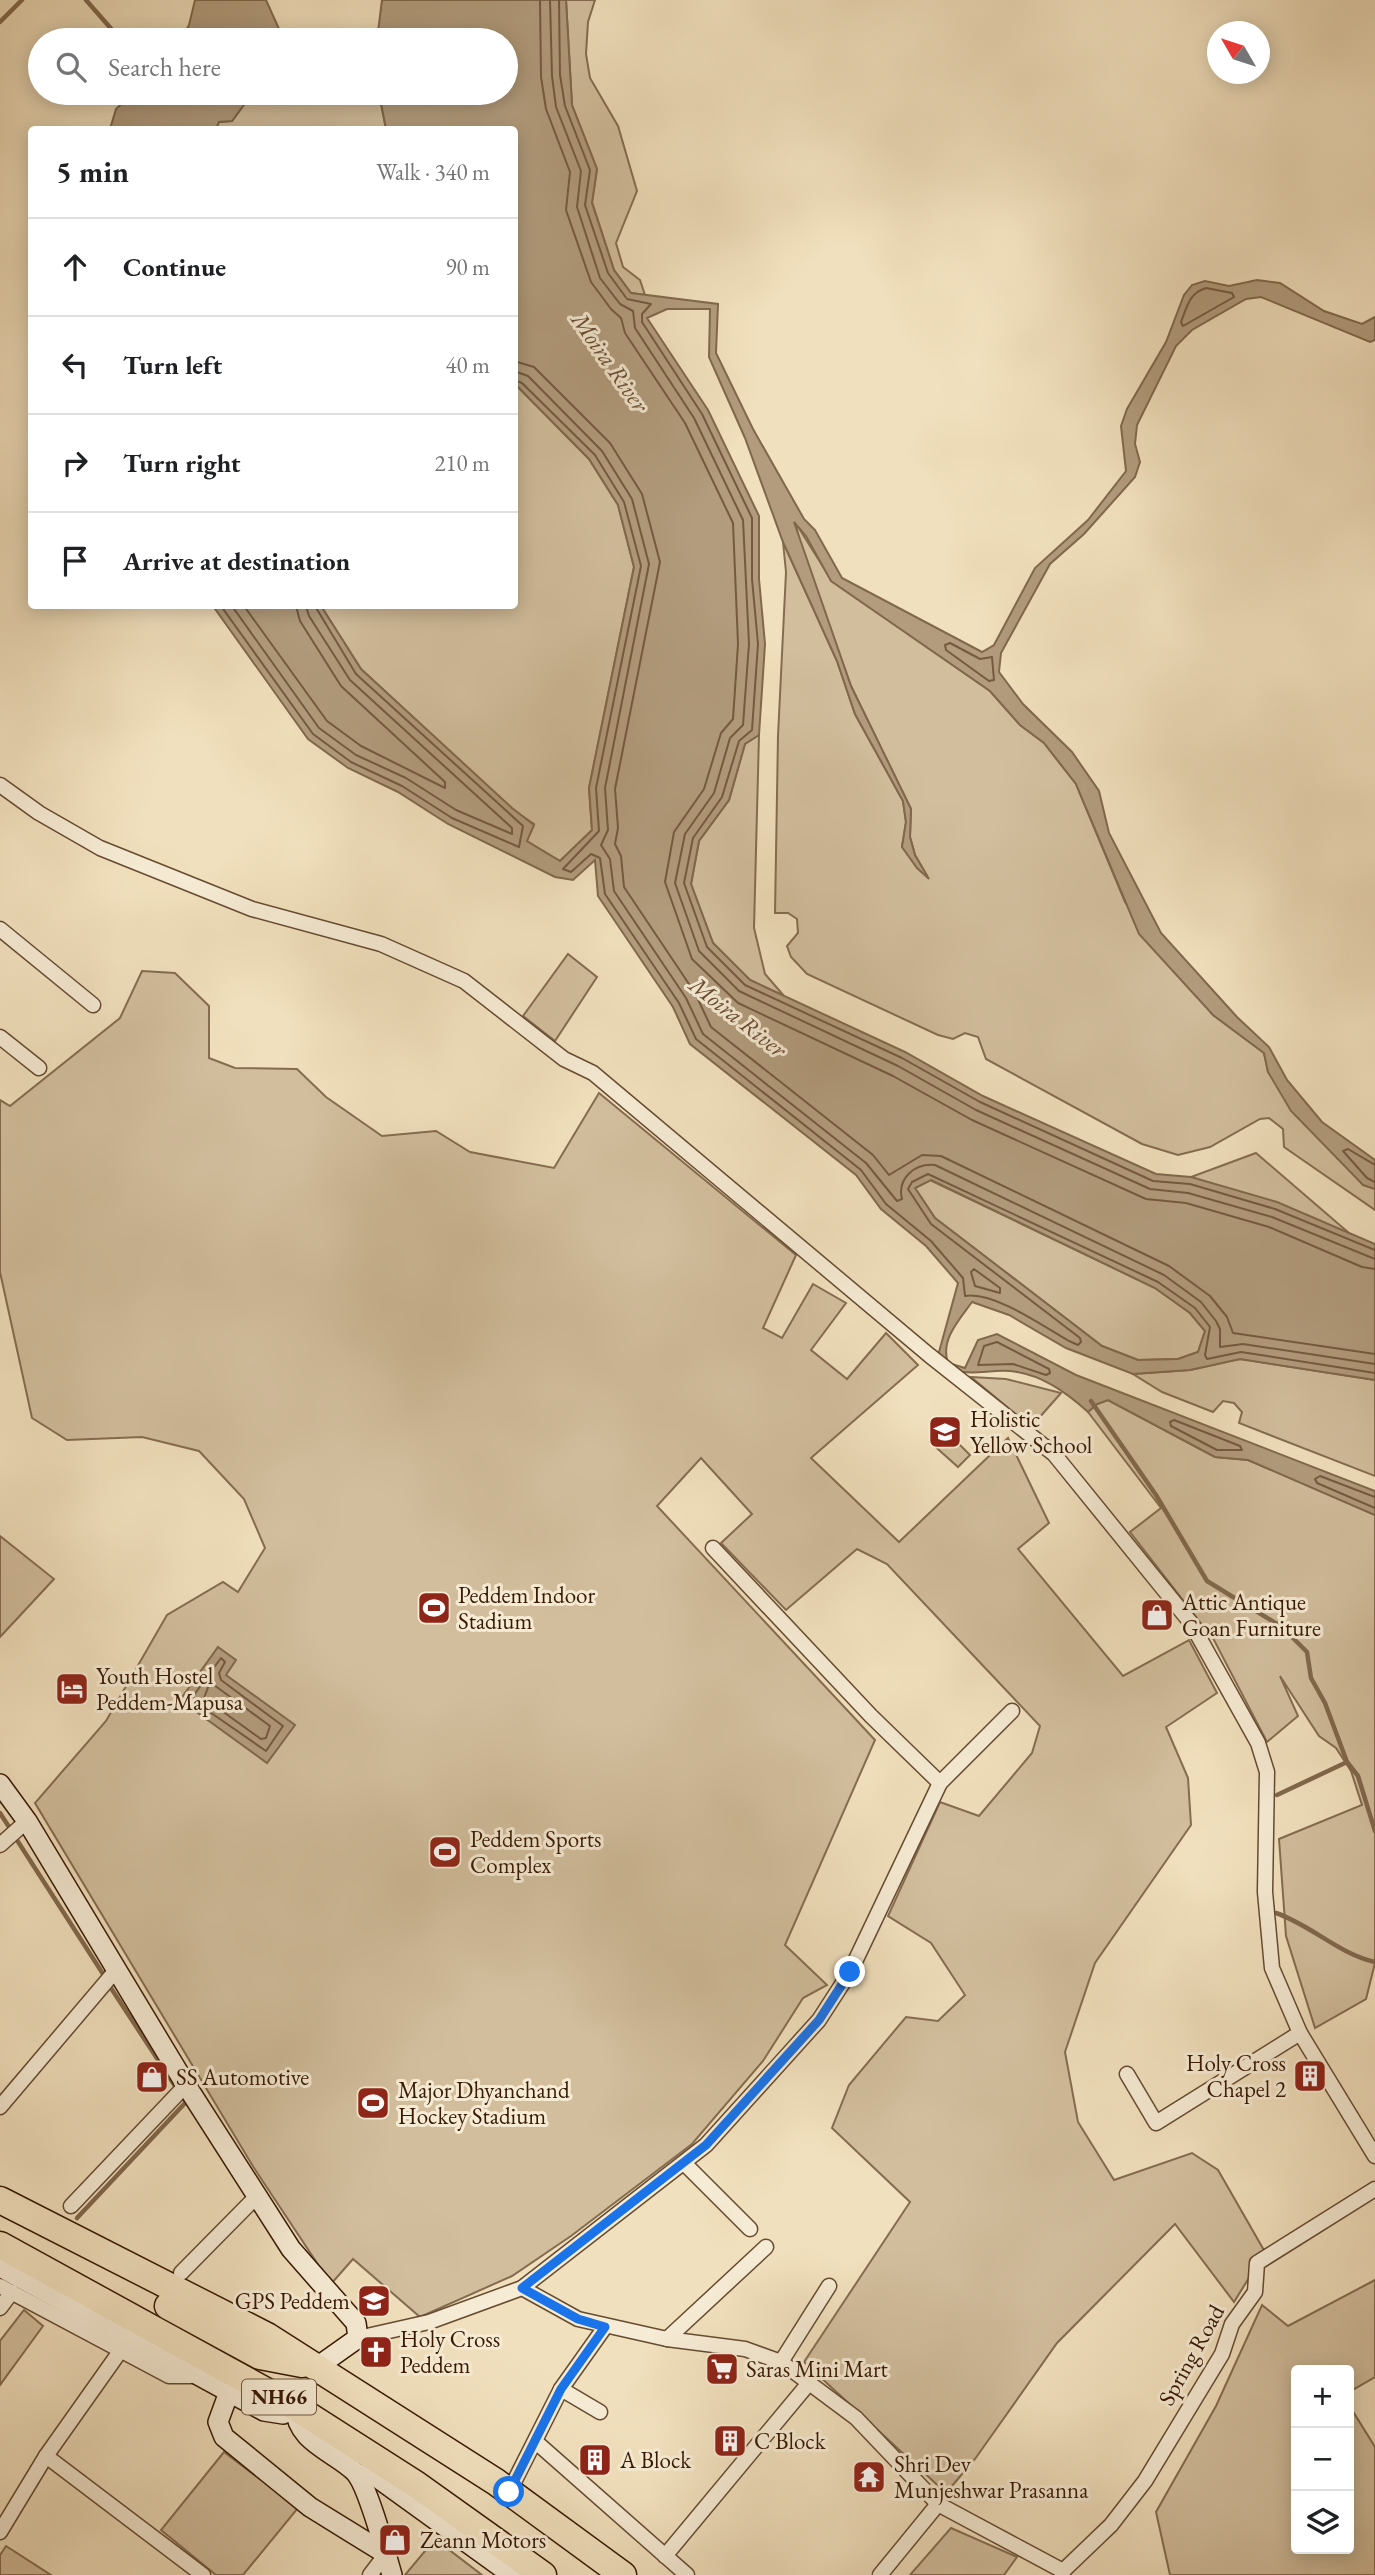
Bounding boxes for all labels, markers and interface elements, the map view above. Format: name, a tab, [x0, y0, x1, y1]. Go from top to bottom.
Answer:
north arrow	[1207, 21, 1270, 84]
search box	[28, 28, 518, 105]
icon: search	[52, 48, 90, 86]
text: Search here	[108, 50, 221, 84]
text: 5 min	[56, 152, 129, 191]
text: Walk · 340 m	[376, 157, 490, 187]
icon: ahead	[56, 248, 94, 286]
text: Continue	[123, 250, 226, 284]
text: 90 m	[445, 252, 490, 282]
water label: Moira River	[564, 304, 657, 419]
icon: left	[56, 346, 94, 384]
text: Turn left	[123, 348, 222, 382]
text: 40 m	[445, 350, 490, 380]
icon: right	[56, 444, 94, 482]
text: Turn right	[123, 446, 241, 480]
text: 210 m	[434, 448, 490, 478]
icon: arrive	[56, 542, 94, 580]
text: Arrive at destination	[123, 544, 350, 578]
water label: Moira River	[682, 968, 795, 1065]
place label: Holistic Yellow School	[970, 1404, 1093, 1460]
school or university icon: Holistic Yellow School	[926, 1413, 964, 1451]
place label: Peddem Indoor Stadium	[458, 1580, 595, 1636]
place label: Attic Antique Goan Furniture	[1181, 1587, 1321, 1643]
sports icon: Peddem Indoor Stadium	[415, 1589, 453, 1627]
shop icon: Attic Antique Goan Furniture	[1138, 1596, 1176, 1634]
place label: Youth Hostel Peddem-Mapusa	[96, 1661, 244, 1717]
hotel icon: Youth Hostel Peddem-Mapusa	[53, 1670, 91, 1708]
place label: Peddem Sports Complex	[470, 1824, 601, 1880]
sports icon: Peddem Sports Complex	[426, 1833, 464, 1871]
route end	[834, 1956, 865, 1987]
place label: Holy Cross Chapel 2	[1186, 2048, 1286, 2104]
building icon: Holy Cross Chapel 2	[1291, 2057, 1329, 2095]
shop icon: SS Automotive	[133, 2058, 171, 2096]
place label: SS Automotive	[176, 2062, 309, 2092]
place label: Major Dhyanchand Hockey Stadium	[398, 2075, 570, 2131]
sports icon: Major Dhyanchand Hockey Stadium	[354, 2084, 392, 2122]
school or university icon: GPS Peddem	[355, 2282, 393, 2320]
place label: GPS Peddem	[235, 2286, 350, 2316]
street label: Spring Road	[1151, 2299, 1231, 2411]
place label: Holy Cross Peddem	[400, 2324, 500, 2380]
church icon: Holy Cross Peddem	[357, 2333, 395, 2371]
supermarket icon: Saras Mini Mart	[703, 2350, 741, 2388]
place label: Saras Mini Mart	[746, 2354, 889, 2384]
map controls	[1291, 2365, 1354, 2554]
button: +	[1291, 2365, 1354, 2428]
road number: NH66	[242, 2380, 316, 2414]
building icon: C Block	[711, 2422, 749, 2460]
place label: C Block	[754, 2426, 827, 2456]
button: −	[1291, 2428, 1354, 2491]
building icon: A Block	[576, 2441, 614, 2479]
place label: A Block	[619, 2445, 692, 2475]
place label: Shri Dev Munjeshwar Prasanna	[894, 2449, 1089, 2505]
temple icon: Shri Dev Munjeshwar Prasanna	[850, 2458, 888, 2496]
route start	[493, 2476, 524, 2507]
button: layers	[1291, 2491, 1354, 2554]
shop icon: Zeann Motors	[376, 2521, 414, 2559]
place label: Zeann Motors	[420, 2525, 546, 2555]

